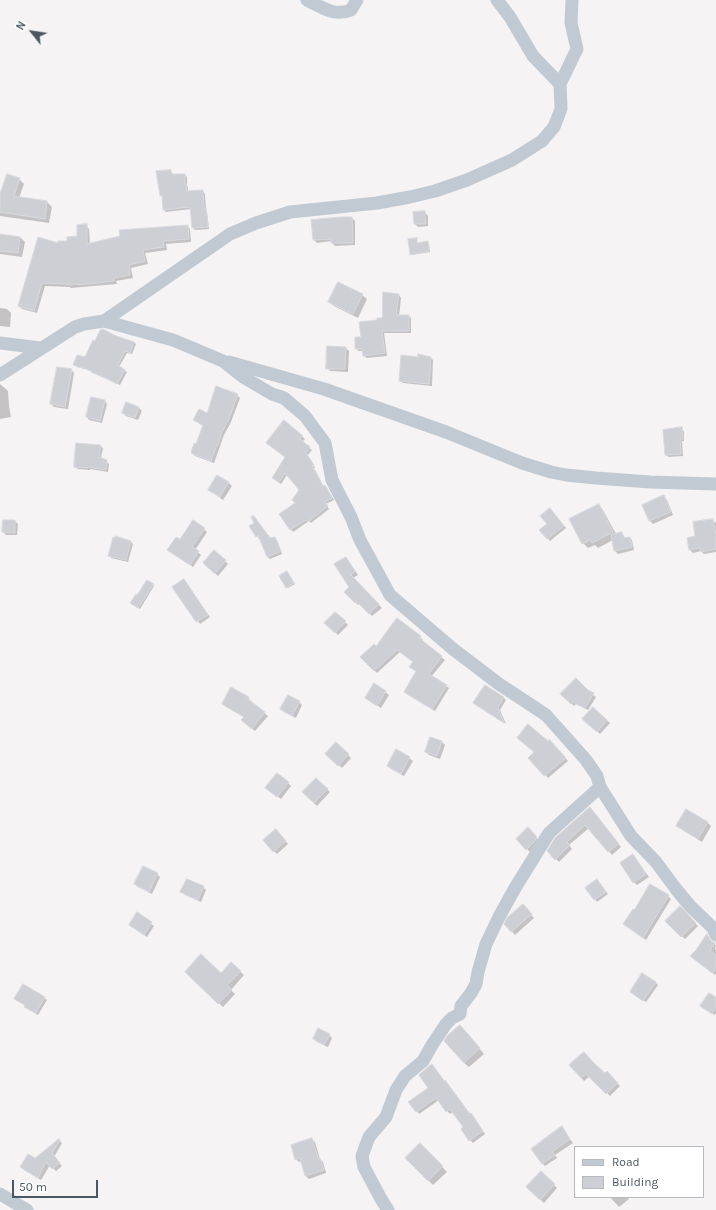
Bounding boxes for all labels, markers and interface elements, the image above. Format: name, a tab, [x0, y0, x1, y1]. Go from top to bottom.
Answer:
north arrow	[12, 12, 52, 52]
text: N	[14, 19, 29, 32]
legend	[574, 1146, 704, 1198]
text: Road	[612, 1155, 640, 1169]
scale bar	[14, 1172, 100, 1198]
text: Building	[612, 1175, 658, 1189]
text: 50 m	[19, 1180, 47, 1194]

